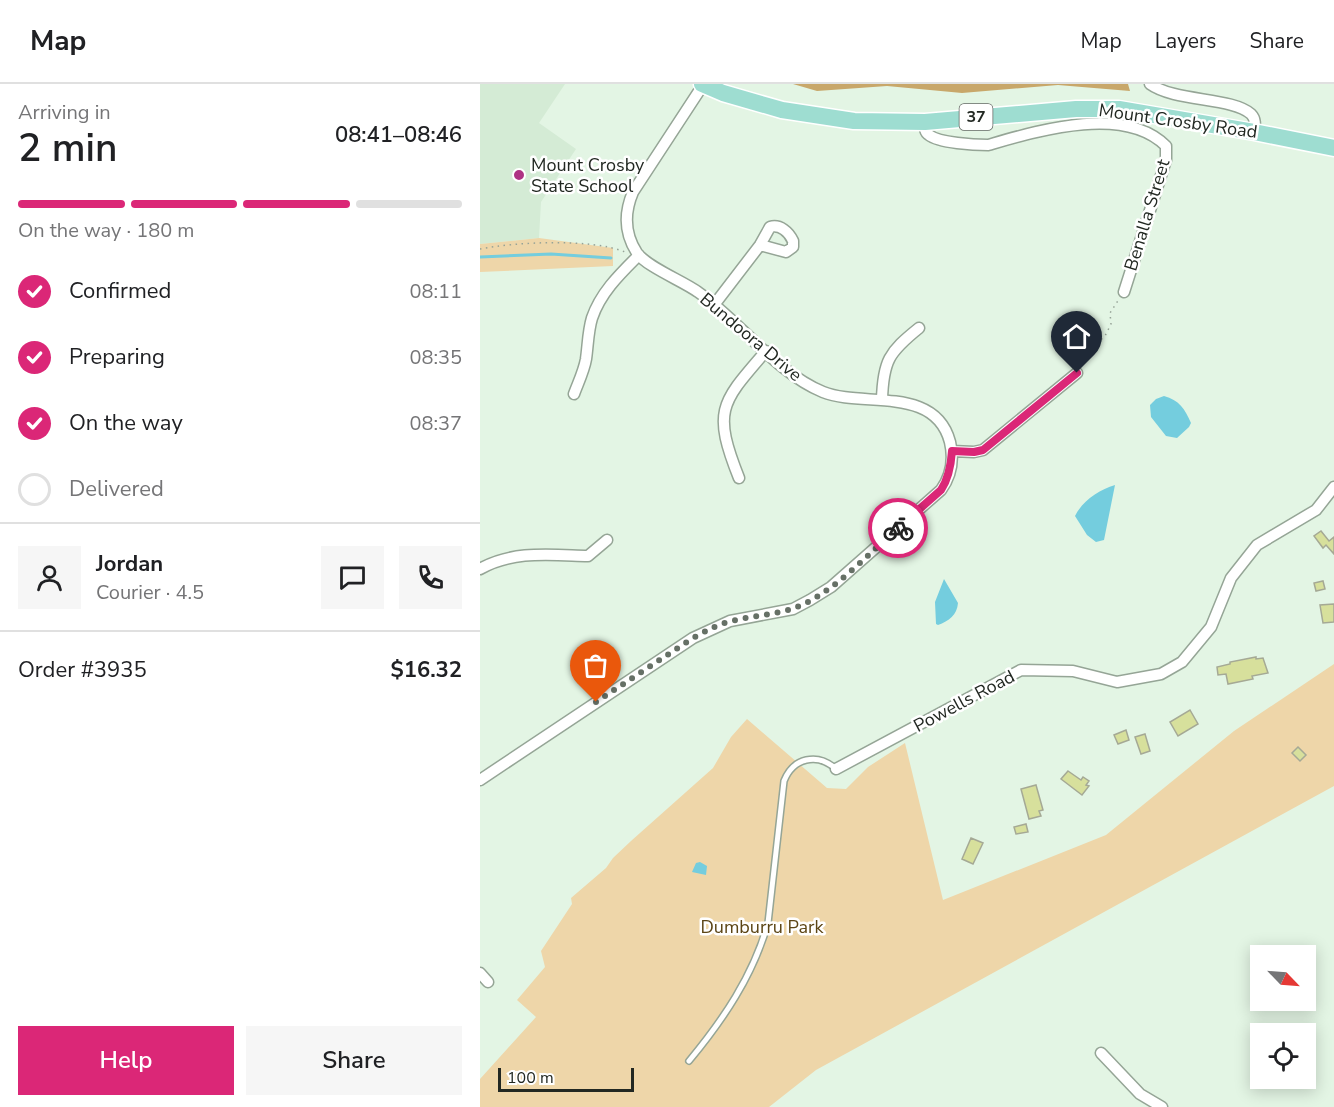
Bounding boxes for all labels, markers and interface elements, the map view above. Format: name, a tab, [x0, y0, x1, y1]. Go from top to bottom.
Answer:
text: Map	[30, 22, 86, 60]
text: Map	[1080, 27, 1122, 55]
text: Layers	[1155, 27, 1216, 55]
text: Share	[1249, 27, 1304, 55]
street label: Mount Crosby Road	[1097, 98, 1259, 144]
text: Arriving in	[18, 99, 111, 126]
road number: 37	[960, 104, 992, 130]
text: 08:41–08:46	[335, 120, 462, 150]
text: 2 min	[18, 122, 117, 175]
place label: Mount Crosby State School	[531, 153, 645, 198]
street label: Benalla Street	[1119, 156, 1176, 274]
marker: Mount Crosby State School	[512, 168, 526, 182]
text: On the way · 180 m	[18, 217, 194, 244]
icon: check	[18, 275, 51, 308]
text: Confirmed	[69, 276, 171, 306]
text: 08:11	[409, 278, 462, 305]
street label: Bundoora Drive	[695, 287, 807, 387]
pin	[1051, 311, 1102, 373]
icon: home	[1060, 320, 1093, 353]
icon: check	[18, 341, 51, 374]
text: Preparing	[69, 342, 165, 372]
text: 08:35	[409, 344, 462, 371]
icon: check	[18, 407, 51, 440]
text: On the way	[69, 408, 183, 438]
text: 08:37	[409, 410, 462, 437]
text: Delivered	[69, 474, 164, 504]
courier	[868, 498, 928, 558]
icon: bike	[882, 512, 915, 545]
button: person	[18, 546, 81, 609]
button: chat	[321, 546, 384, 609]
button: phone	[399, 546, 462, 609]
text: Jordan	[96, 549, 163, 579]
text: Courier · 4.5	[96, 579, 204, 606]
pin	[570, 640, 621, 702]
icon: bag	[579, 649, 612, 682]
text: Order #3935	[18, 655, 147, 685]
text: $16.32	[391, 655, 462, 685]
street label: Powells Road	[909, 664, 1019, 738]
park label: Dumburru Park	[700, 915, 825, 939]
north arrow	[1250, 945, 1316, 1011]
map controls	[1250, 945, 1316, 1089]
button: locate	[1250, 1023, 1316, 1089]
button: Help	[18, 1026, 234, 1095]
button: Share	[246, 1026, 462, 1095]
scale bar	[498, 1065, 634, 1092]
text: 100 m	[507, 1067, 554, 1089]

